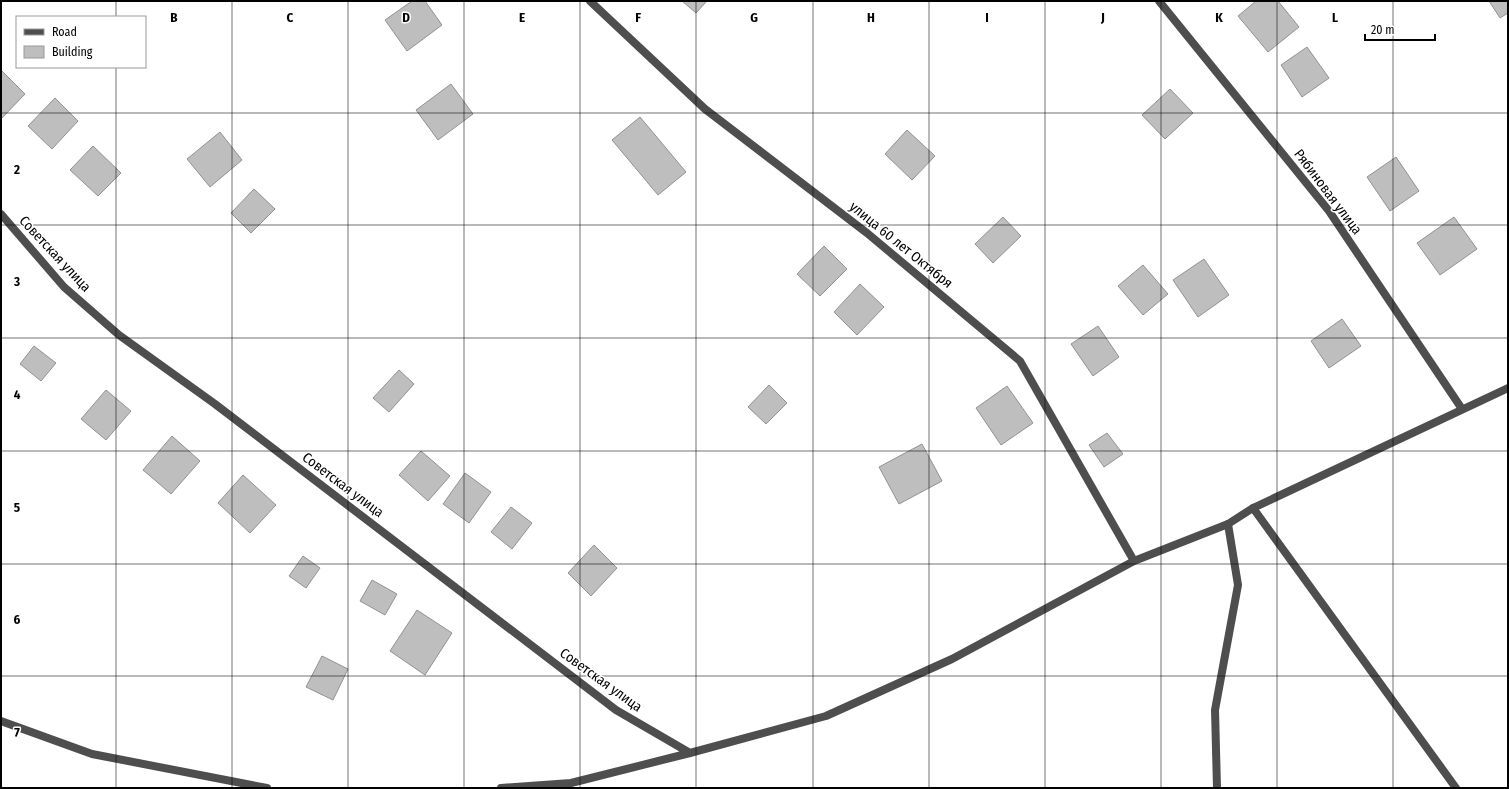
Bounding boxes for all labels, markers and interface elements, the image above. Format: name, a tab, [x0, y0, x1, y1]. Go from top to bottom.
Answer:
text: B	[170, 10, 178, 25]
text: C	[287, 10, 294, 25]
text: D	[402, 10, 410, 25]
text: E	[519, 10, 525, 25]
text: F	[635, 10, 641, 25]
text: G	[750, 10, 758, 25]
text: H	[867, 10, 875, 25]
text: I	[985, 10, 989, 25]
text: J	[1100, 10, 1105, 25]
text: K	[1215, 10, 1223, 25]
text: L	[1332, 10, 1338, 25]
legend	[16, 16, 146, 68]
scale bar	[1365, 16, 1435, 42]
text: 20 m	[1371, 23, 1395, 37]
text: Road	[52, 25, 77, 39]
text: Building	[52, 45, 93, 59]
street label: Рябиновая улица	[1290, 146, 1366, 238]
text: 2	[13, 162, 20, 177]
street label: улица 60 лет Октября	[846, 198, 956, 292]
street label: Советская улица	[15, 213, 95, 296]
text: 3	[13, 274, 20, 289]
text: 4	[14, 387, 21, 402]
street label: Советская улица	[299, 449, 387, 521]
text: 5	[14, 500, 20, 515]
text: 6	[14, 612, 21, 627]
street label: Советская улица	[557, 644, 646, 716]
text: 7	[14, 725, 20, 740]

